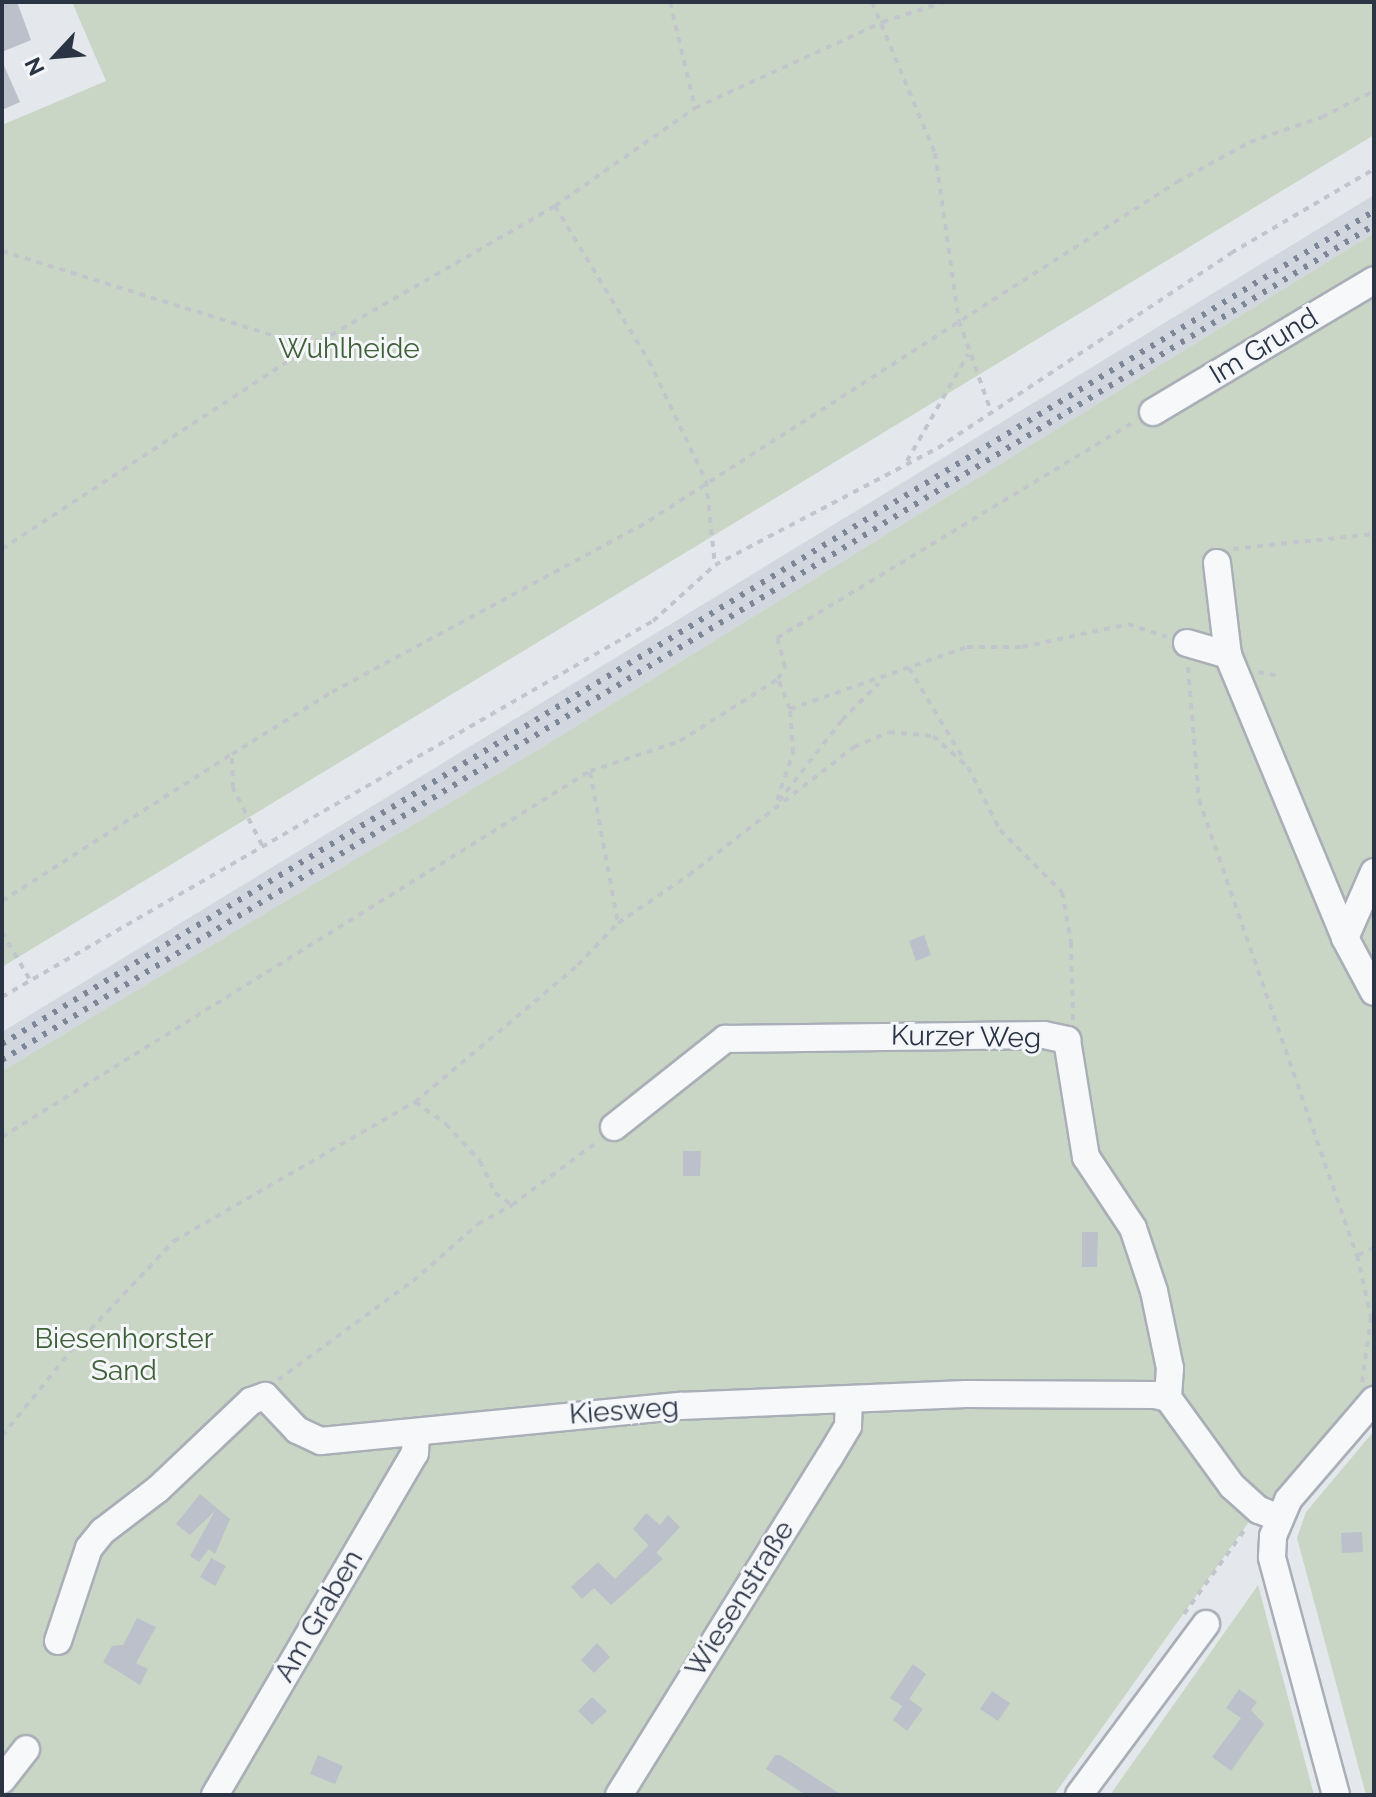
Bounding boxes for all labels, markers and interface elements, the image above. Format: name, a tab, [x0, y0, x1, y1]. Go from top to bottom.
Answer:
north arrow	[16, 16, 96, 96]
text: N	[19, 53, 50, 80]
street label: Im Grund	[1204, 301, 1324, 391]
park label: Wuhlheide	[278, 332, 420, 366]
street label: Kurzer Weg	[890, 1019, 1042, 1055]
park label: Biesenhorster Sand	[34, 1322, 214, 1388]
street label: Kiesweg	[568, 1390, 680, 1432]
street label: Wiesenstraße	[679, 1515, 801, 1683]
street label: Am Graben	[268, 1544, 370, 1688]

